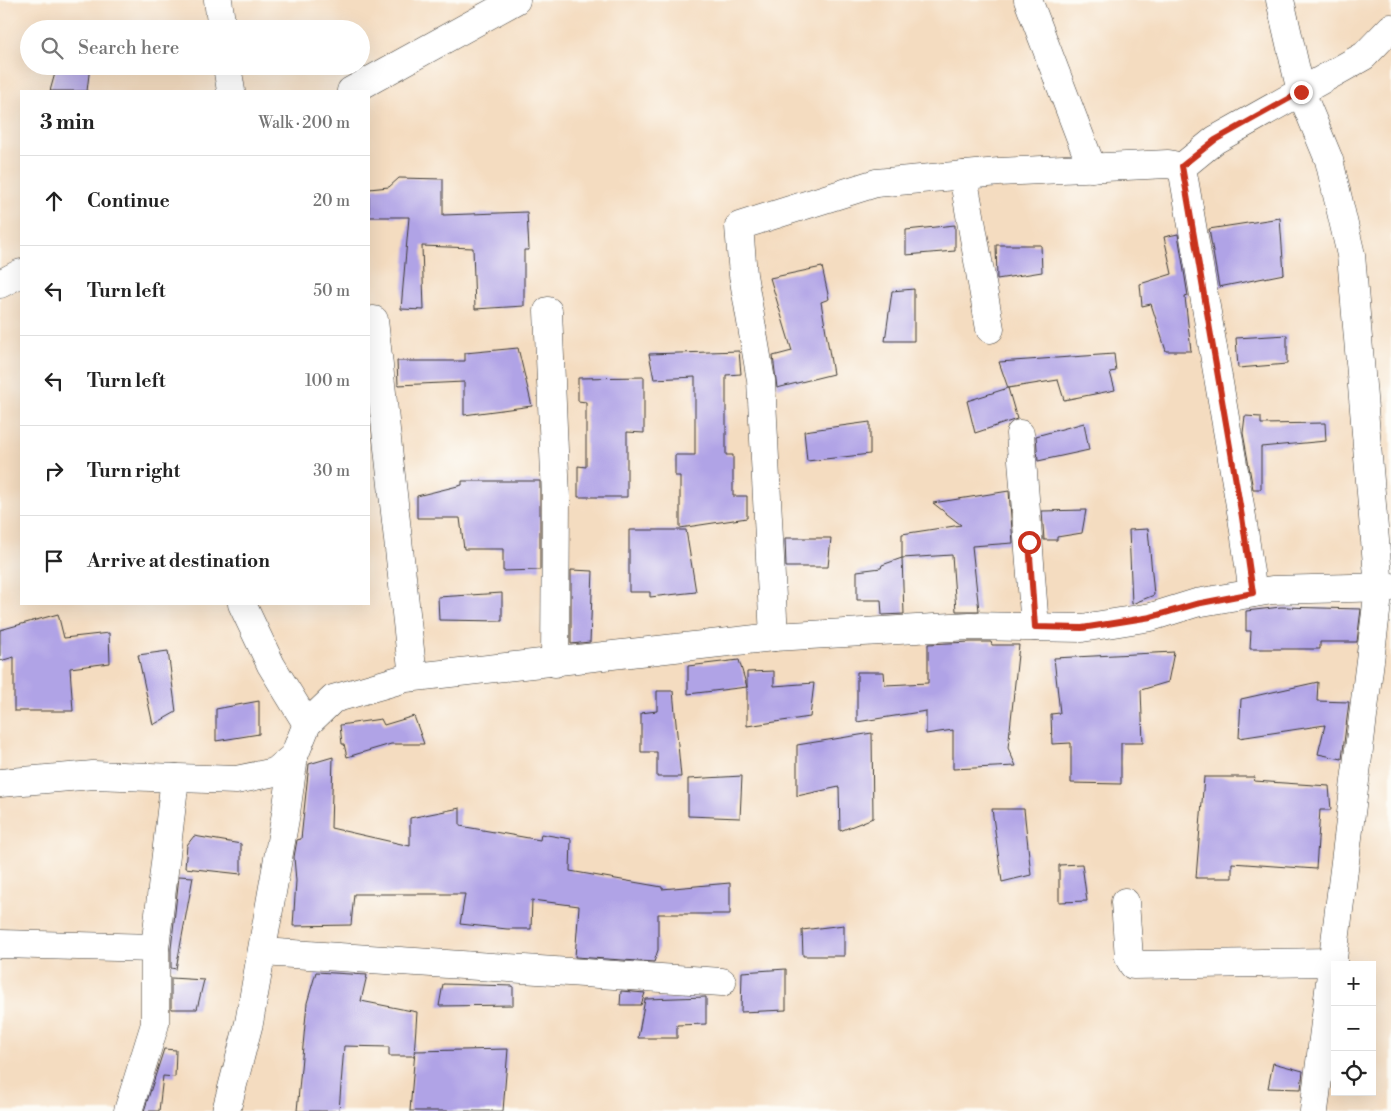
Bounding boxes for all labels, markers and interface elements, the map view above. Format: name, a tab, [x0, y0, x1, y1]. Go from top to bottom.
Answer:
search box	[20, 20, 370, 75]
icon: search	[38, 34, 66, 62]
text: Search here	[78, 36, 179, 60]
route end	[1290, 81, 1313, 104]
text: 3 min	[40, 110, 95, 136]
text: Walk · 200 m	[258, 113, 350, 133]
icon: ahead	[40, 187, 68, 215]
text: Continue	[87, 189, 170, 213]
text: 20 m	[313, 191, 350, 211]
icon: left	[40, 277, 68, 305]
text: Turn left	[87, 279, 166, 303]
text: 50 m	[313, 281, 350, 301]
icon: left	[40, 367, 68, 395]
text: Turn left	[87, 369, 166, 393]
text: 100 m	[305, 371, 350, 391]
icon: right	[40, 457, 68, 485]
text: Turn right	[87, 459, 180, 483]
text: 30 m	[313, 461, 350, 481]
route start	[1018, 531, 1041, 554]
icon: arrive	[40, 547, 68, 575]
text: Arrive at destination	[87, 549, 270, 573]
map controls	[1331, 961, 1376, 1096]
button: +	[1331, 961, 1376, 1006]
button: −	[1331, 1006, 1376, 1051]
button: locate	[1331, 1051, 1376, 1096]

